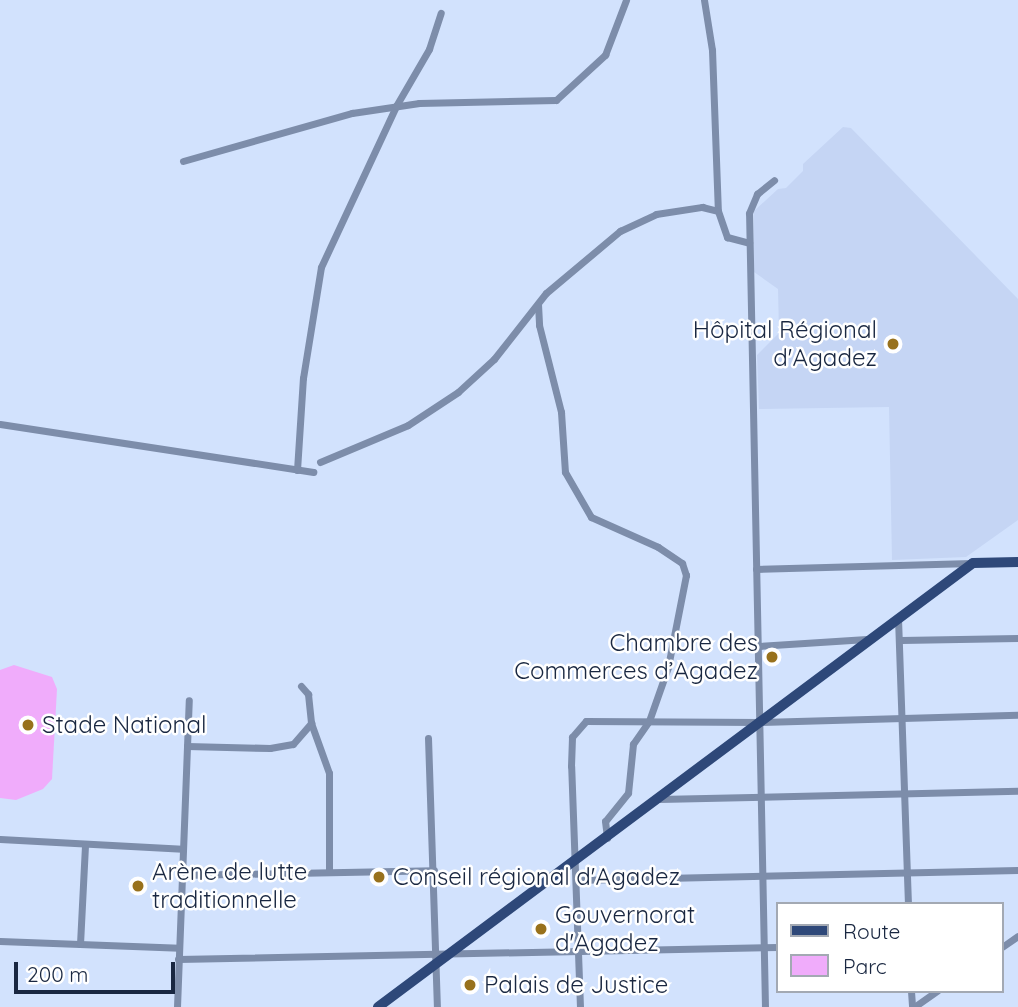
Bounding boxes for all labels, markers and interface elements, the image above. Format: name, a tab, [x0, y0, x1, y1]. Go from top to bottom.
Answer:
place label: Hôpital Régional d'Agadez	[693, 316, 877, 372]
marker: Hôpital Régional d'Agadez	[883, 334, 903, 354]
place label: Chambre des Commerces d’Agadez	[514, 629, 758, 685]
marker: Chambre des Commerces d’Agadez	[764, 649, 780, 665]
place label: Stade National	[42, 711, 207, 739]
marker: Stade National	[20, 717, 36, 733]
place label: Arène de lutte traditionnelle	[152, 858, 307, 914]
place label: Conseil régional d'Agadez	[393, 863, 680, 891]
marker: Conseil régional d'Agadez	[371, 869, 387, 885]
marker: Arène de lutte traditionnelle	[130, 878, 146, 894]
place label: Gouvernorat d'Agadez	[555, 901, 695, 957]
legend	[776, 902, 1004, 993]
text: Route	[843, 918, 900, 944]
marker: Gouvernorat d'Agadez	[533, 921, 549, 937]
scale bar	[18, 948, 178, 992]
text: Parc	[843, 953, 887, 979]
text: 200 m	[27, 961, 89, 987]
place label: Palais de Justice	[484, 971, 668, 999]
marker: Palais de Justice	[462, 977, 478, 993]

